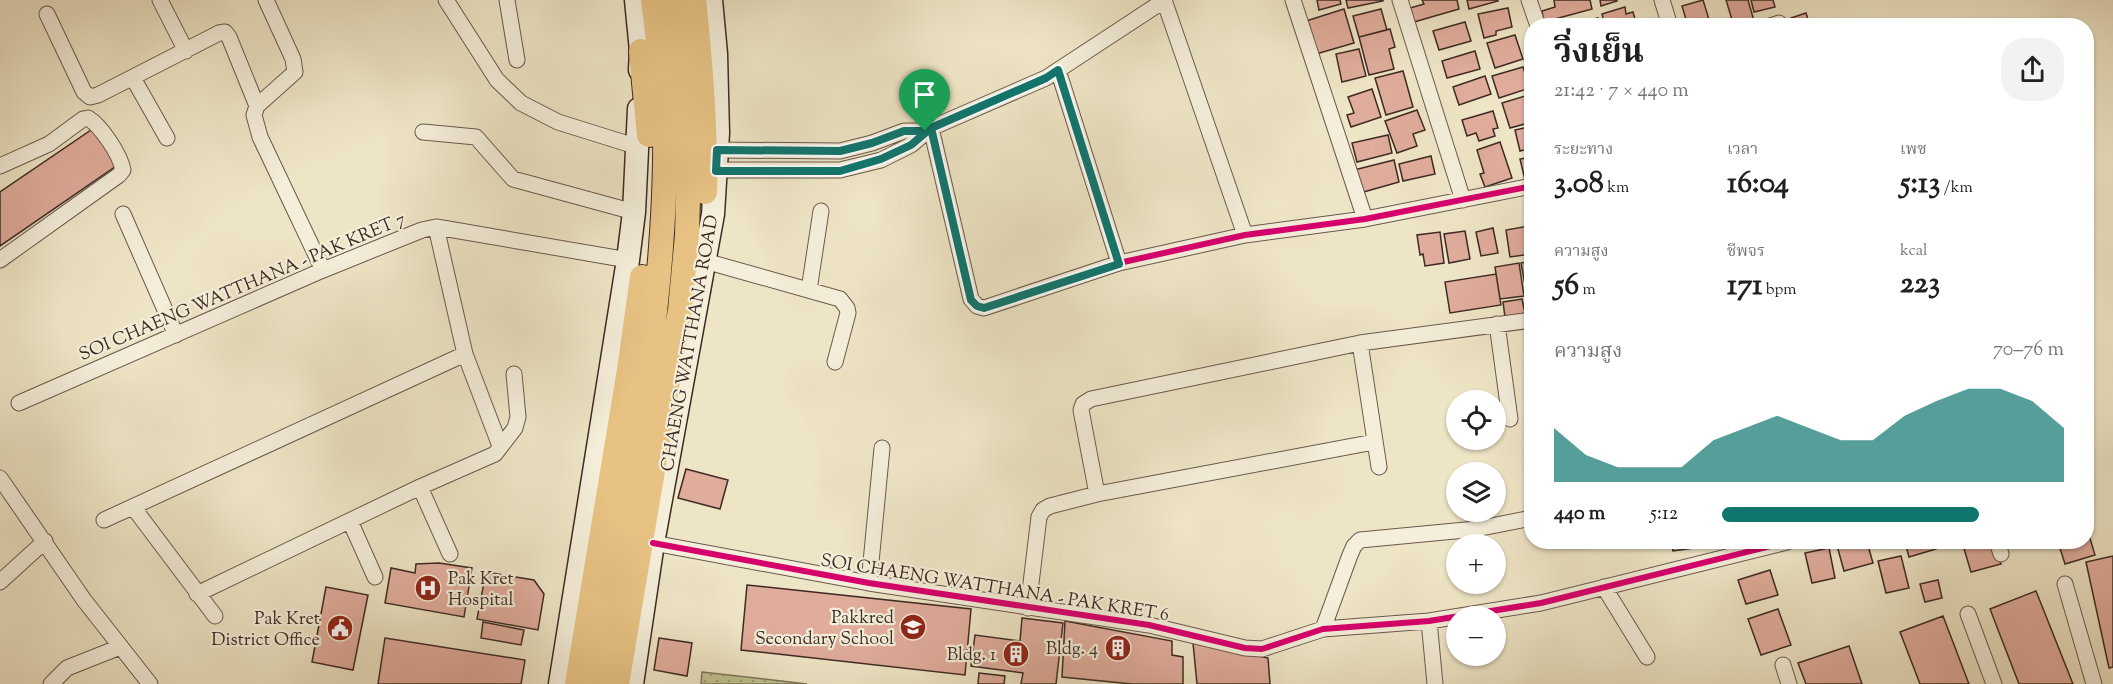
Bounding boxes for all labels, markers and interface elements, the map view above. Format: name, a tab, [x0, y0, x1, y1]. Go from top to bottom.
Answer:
text: วิ่งเย็น	[1554, 30, 1644, 78]
button: share	[2001, 38, 2064, 101]
pin	[899, 69, 950, 131]
text: 21:42 · 7 × 440 m	[1554, 77, 1689, 106]
icon: arrive	[908, 78, 941, 111]
text: ระยะทาง	[1554, 139, 1613, 162]
text: เวลา	[1727, 139, 1758, 162]
text: เพซ	[1900, 139, 1927, 162]
text: 3.08	[1554, 163, 1604, 206]
text: 16:04	[1727, 163, 1789, 206]
text: 5:13	[1900, 163, 1940, 206]
text: km	[1604, 177, 1629, 200]
text: /km	[1940, 177, 1973, 200]
street label: SOI CHAENG WATTHANA - PAK KRET 7	[75, 207, 410, 369]
street label: CHAENG WATTHANA ROAD	[656, 213, 726, 474]
text: kcal	[1900, 240, 1928, 263]
text: ความสูง	[1554, 241, 1609, 264]
text: ชีพจร	[1727, 241, 1765, 264]
text: 223	[1900, 263, 1940, 306]
text: 56	[1554, 265, 1579, 308]
text: 171	[1727, 265, 1762, 308]
text: m	[1579, 279, 1596, 302]
text: bpm	[1762, 279, 1797, 302]
text: 70–76 m	[1993, 336, 2064, 365]
text: ความสูง	[1554, 338, 1622, 367]
map controls	[1446, 390, 1506, 666]
button: locate	[1446, 390, 1506, 450]
button: layers	[1446, 462, 1506, 522]
text: 440 m	[1554, 500, 1605, 529]
text: 5:12	[1650, 500, 1678, 529]
button: +	[1446, 534, 1506, 594]
street label: SOI CHAENG WATTHANA - PAK KRET 6	[819, 549, 1171, 629]
place label: Pak Kret Hospital	[448, 567, 514, 614]
hospital icon: Pak Kret Hospital	[413, 573, 443, 603]
place label: Pakkred Secondary School	[755, 606, 894, 653]
button: −	[1446, 606, 1506, 666]
place label: Pak Kret District Office	[211, 607, 320, 654]
school or university icon: Pakkred Secondary School	[898, 612, 928, 642]
public building icon: Pak Kret District Office	[325, 613, 355, 643]
building icon: Bldg. 4	[1103, 633, 1133, 663]
place label: Bldg. 4	[1046, 637, 1098, 663]
building icon: Bldg. 1	[1001, 639, 1031, 669]
place label: Bldg. 1	[947, 643, 996, 669]

